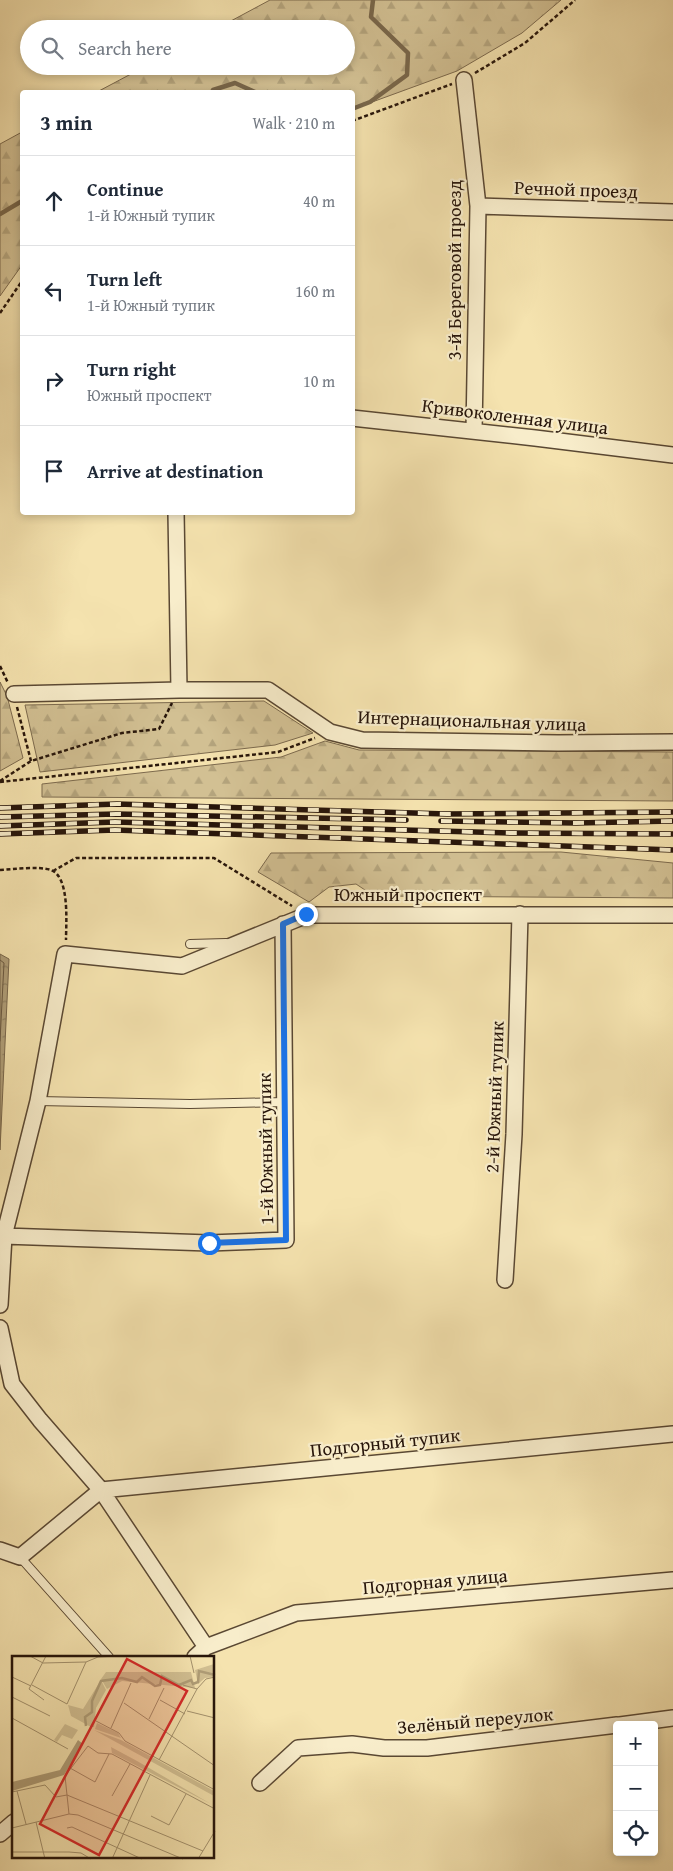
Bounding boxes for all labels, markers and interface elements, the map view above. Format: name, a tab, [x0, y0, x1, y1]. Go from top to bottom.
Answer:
search box	[20, 20, 355, 75]
icon: search	[38, 34, 66, 62]
text: Search here	[78, 34, 172, 62]
text: 3 min	[40, 107, 92, 138]
text: Walk · 210 m	[252, 111, 335, 135]
street label: Речной проезд	[514, 173, 638, 205]
text: Continue	[87, 175, 164, 203]
street label: 3-й Береговой проезд	[440, 180, 468, 360]
icon: ahead	[40, 187, 68, 215]
text: 40 m	[303, 189, 335, 213]
text: 1-й Южный тупик	[87, 203, 215, 227]
text: Turn left	[87, 265, 162, 293]
icon: left	[40, 277, 68, 305]
text: 160 m	[295, 279, 335, 303]
text: 1-й Южный тупик	[87, 293, 215, 317]
text: Turn right	[87, 355, 176, 383]
icon: right	[40, 367, 68, 395]
text: 10 m	[303, 369, 335, 393]
text: Южный проспект	[87, 383, 211, 407]
street label: Кривоколенная улица	[420, 391, 610, 441]
icon: arrive	[40, 457, 68, 485]
text: Arrive at destination	[87, 457, 263, 485]
street label: Интернациональная улица	[357, 702, 587, 738]
street label: Южный проспект	[334, 880, 483, 908]
route end	[295, 903, 318, 926]
street label: 2-й Южный тупик	[477, 1021, 511, 1173]
street label: 1-й Южный тупик	[250, 1073, 280, 1225]
route start	[198, 1232, 221, 1255]
street label: Подгорный тупик	[309, 1420, 462, 1464]
street label: Подгорная улица	[361, 1561, 509, 1601]
inset map	[12, 1656, 215, 1858]
street label: Зелёный переулок	[396, 1699, 554, 1741]
map controls	[613, 1721, 658, 1856]
button: +	[613, 1721, 658, 1766]
button: −	[613, 1766, 658, 1811]
button: locate	[613, 1811, 658, 1856]

